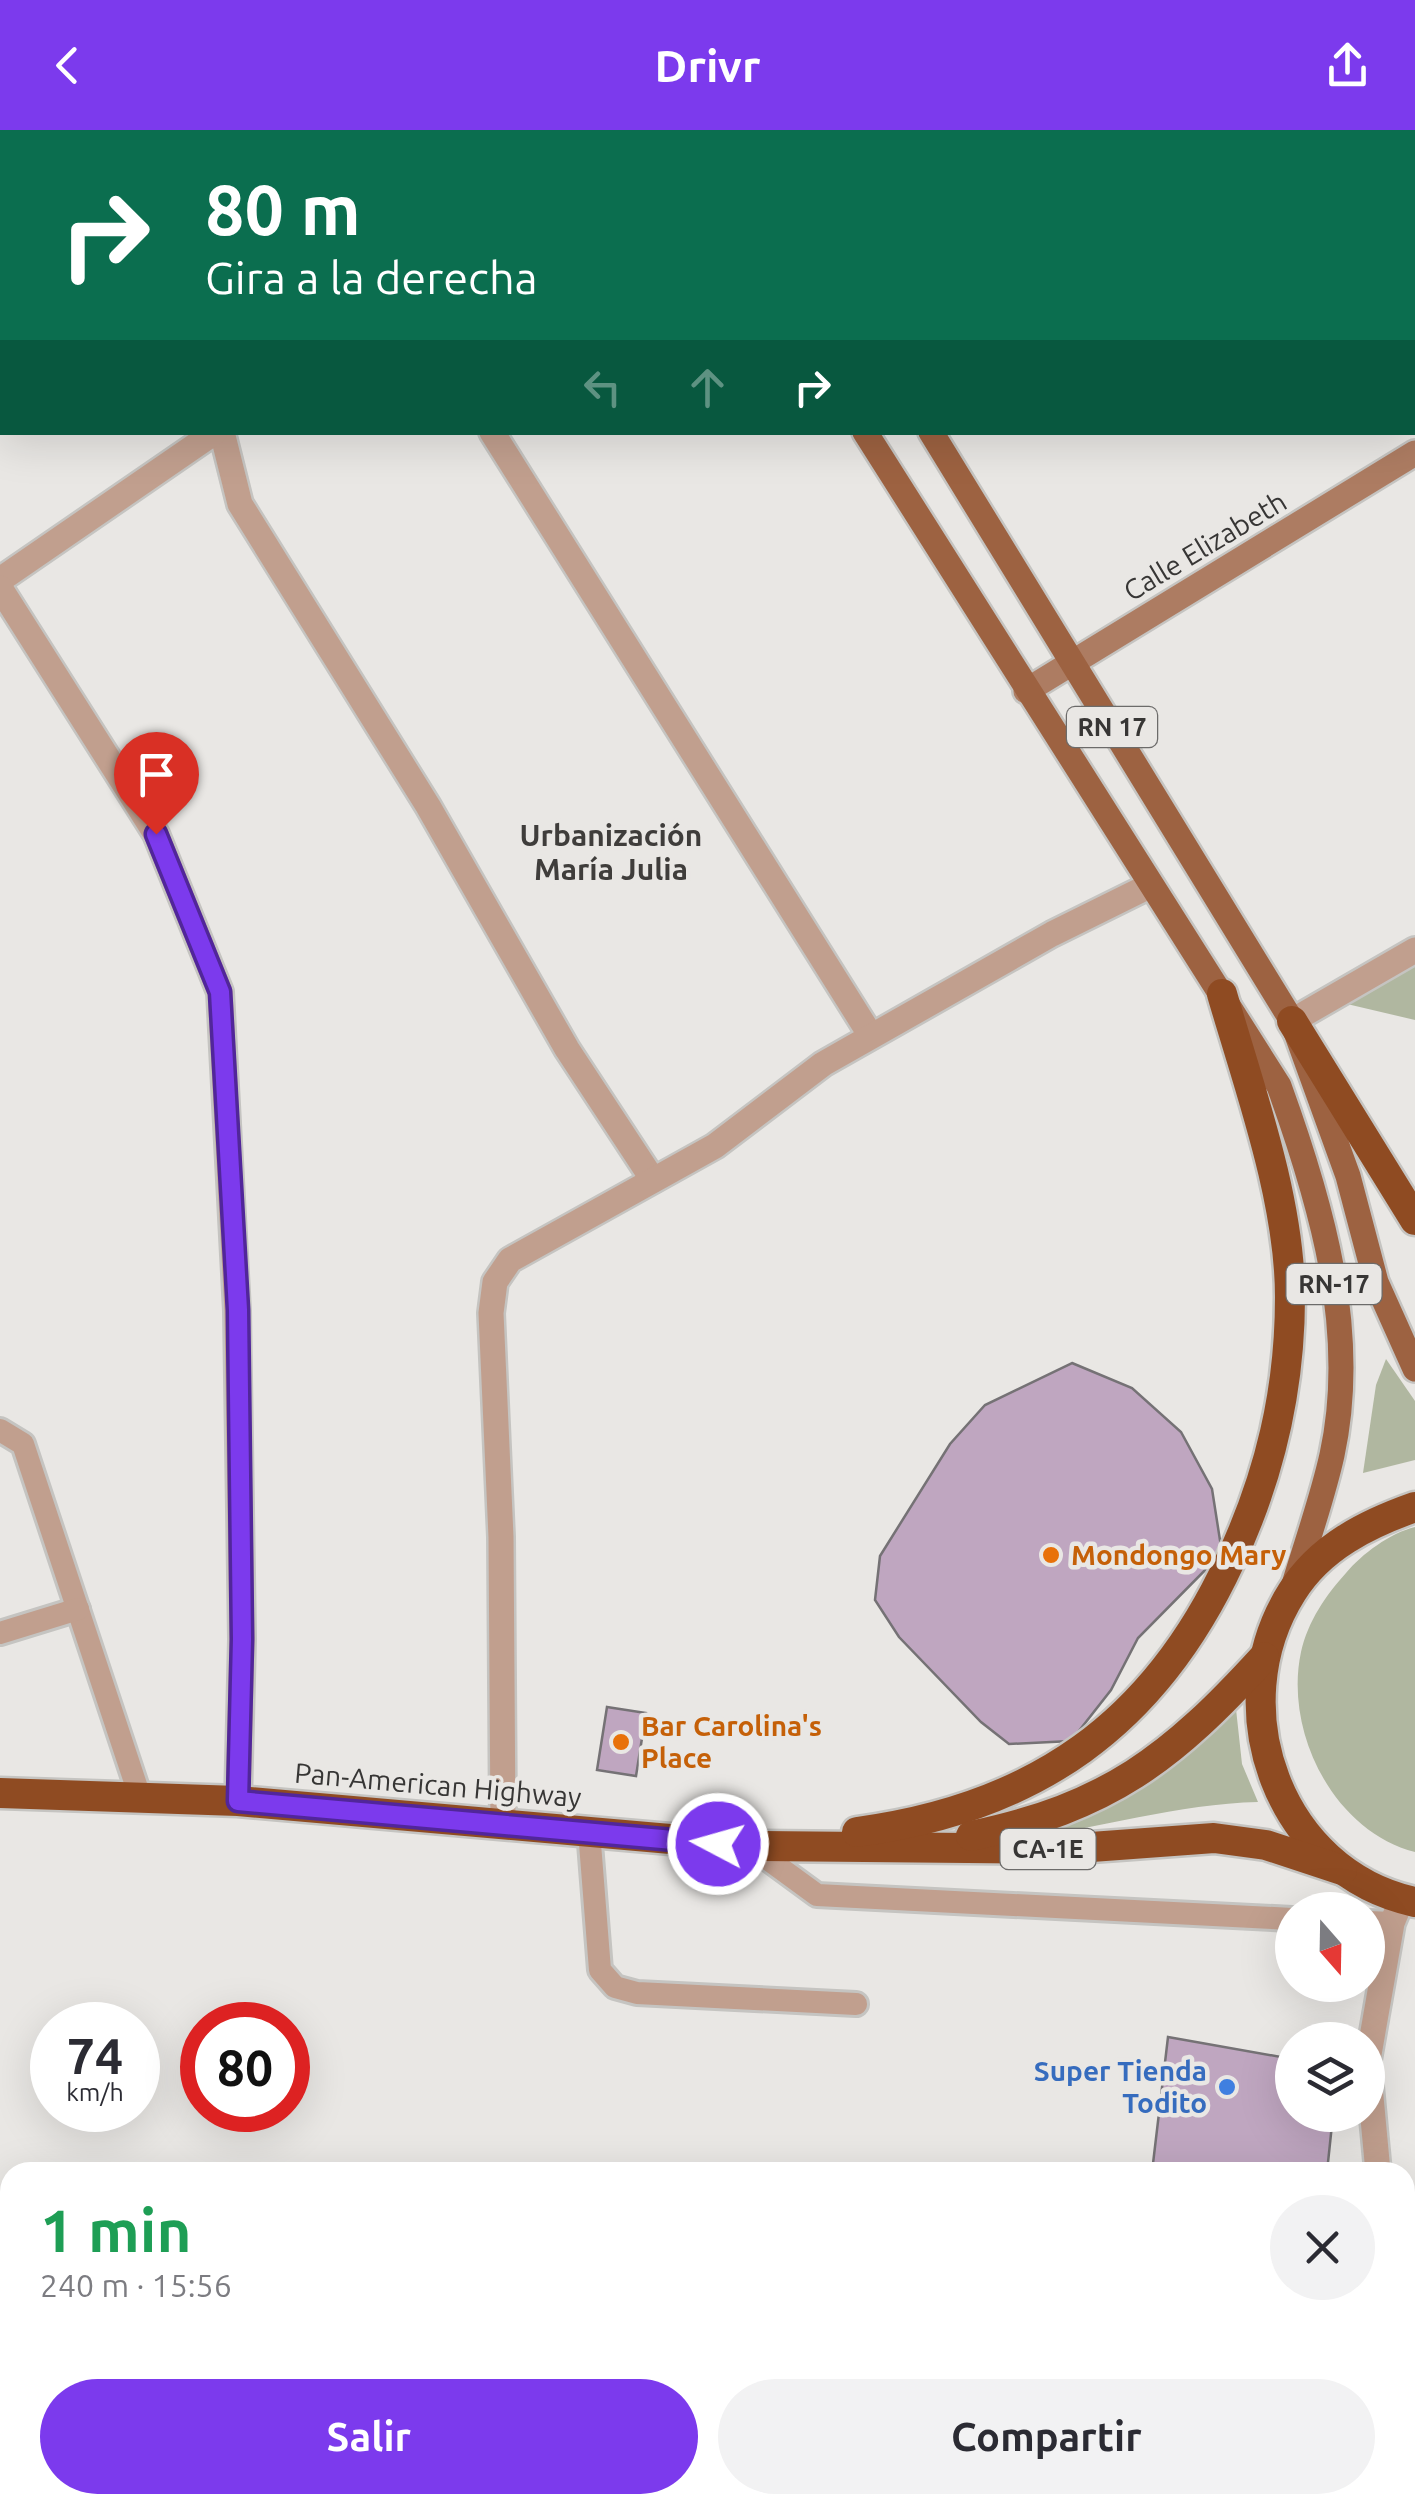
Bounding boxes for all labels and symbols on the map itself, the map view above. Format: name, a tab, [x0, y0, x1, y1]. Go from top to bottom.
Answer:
street label: Calle Elizabeth	[1118, 485, 1292, 606]
road number: RN 17	[1067, 707, 1157, 747]
pin	[114, 732, 199, 835]
district label: Urbanización María Julia	[520, 818, 702, 886]
road number: RN-17	[1286, 1264, 1382, 1304]
place label: Mondongo Mary	[1071, 1539, 1287, 1570]
marker: Mondongo Mary	[1040, 1544, 1062, 1566]
place label: Bar Carolina's Place	[641, 1710, 822, 1773]
marker: Bar Carolina's Place	[610, 1731, 632, 1753]
street label: Pan-American Highway	[293, 1757, 583, 1812]
position arrow	[666, 1792, 770, 1896]
road number: CA-1E	[1000, 1829, 1096, 1869]
north arrow	[1275, 1892, 1385, 2002]
speed limit sign: 80	[180, 2002, 310, 2132]
place label: Super Tienda Todito	[1034, 2055, 1207, 2118]
marker: Super Tienda Todito	[1216, 2076, 1238, 2098]

